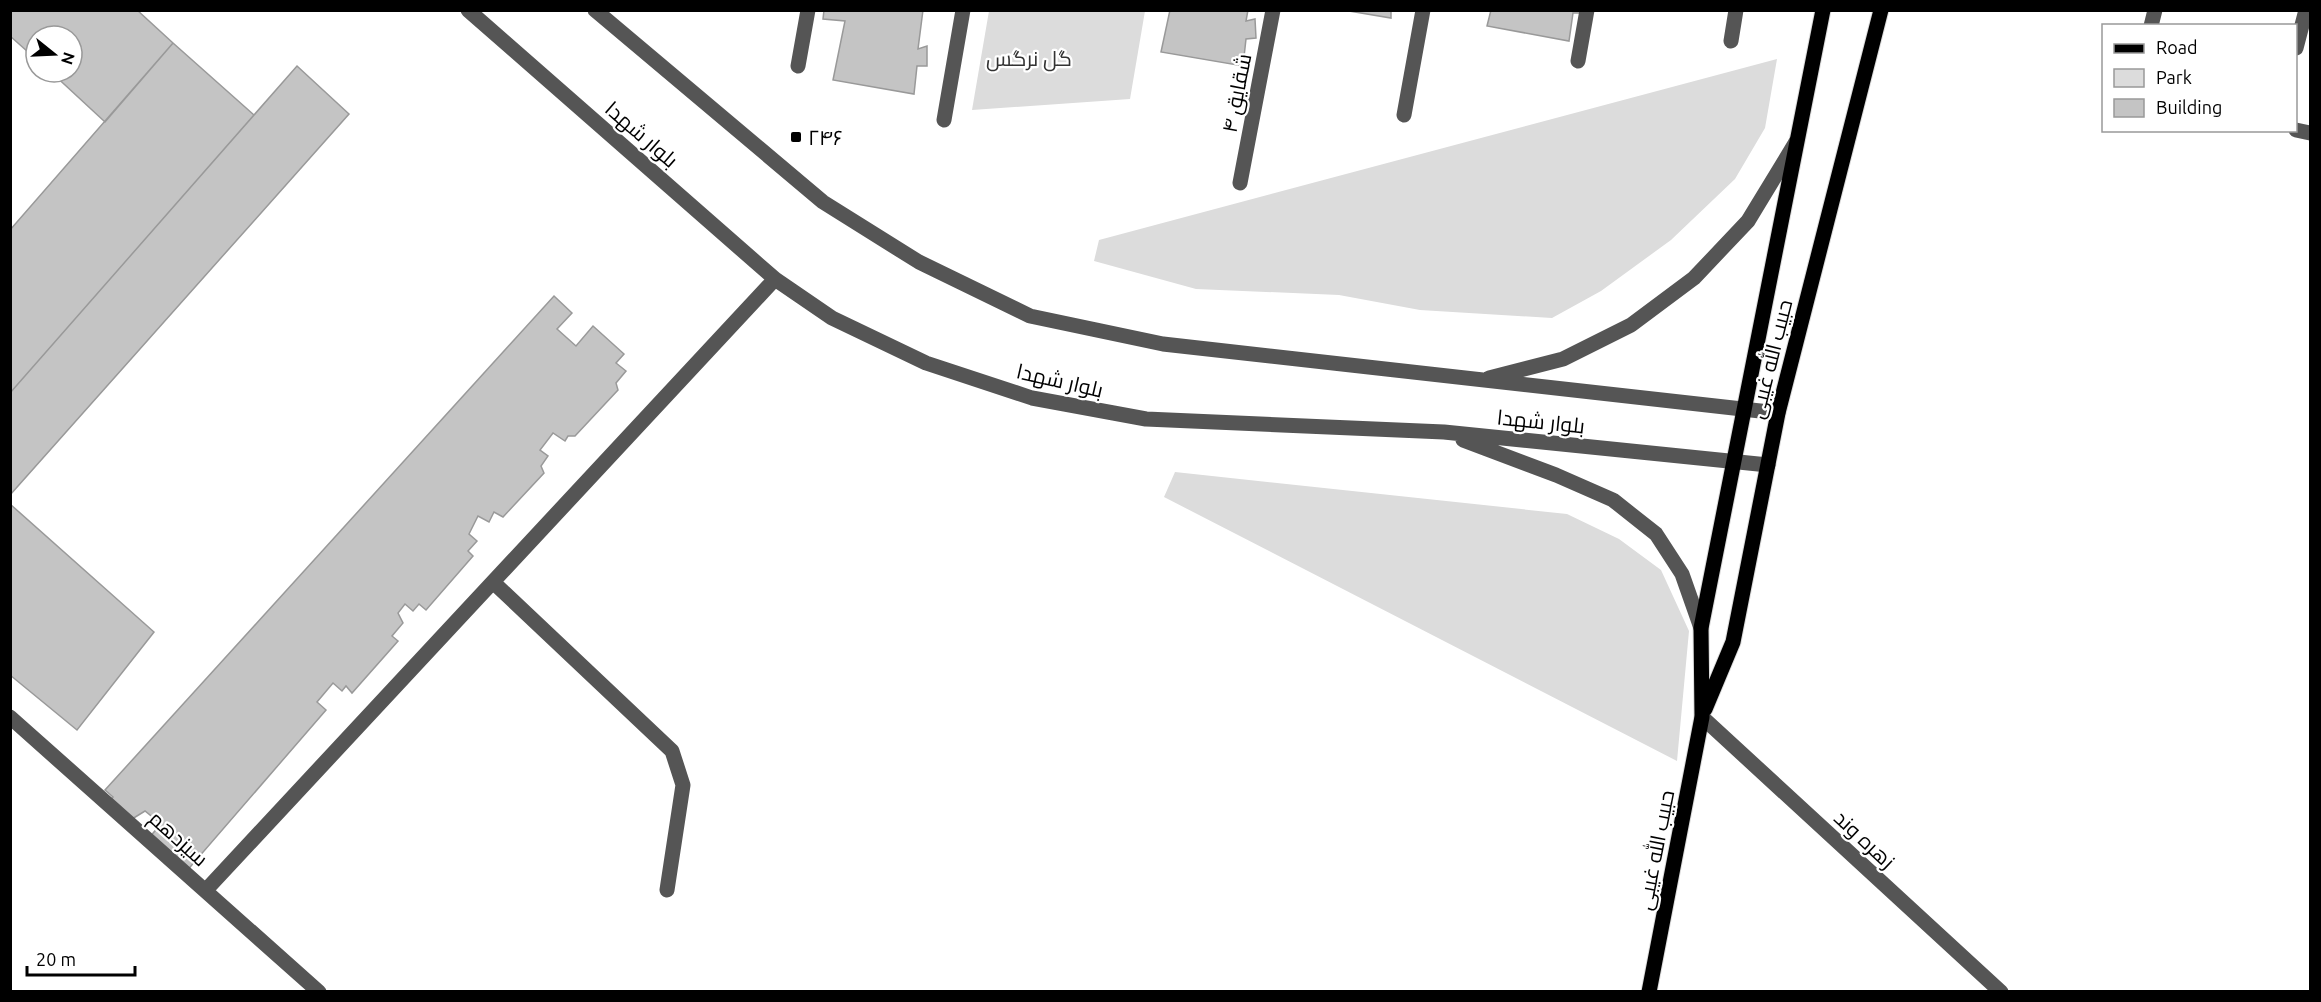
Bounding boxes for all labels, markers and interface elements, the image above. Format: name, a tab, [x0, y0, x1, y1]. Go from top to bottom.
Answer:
north arrow	[24, 24, 84, 84]
legend	[2102, 24, 2297, 132]
text: Road	[2156, 37, 2198, 57]
park label: گل نرگس	[986, 46, 1072, 72]
text: N	[58, 50, 79, 67]
street label: شقایق ۴	[1217, 51, 1257, 135]
text: Park	[2156, 67, 2192, 87]
street label: بلوار شهدا	[599, 96, 683, 174]
text: Building	[2156, 97, 2222, 117]
place label: ۲۴۶	[808, 125, 843, 149]
marker: ۲۴۶	[789, 130, 803, 144]
street label: حبیب الله غیبی	[1743, 297, 1798, 422]
street label: بلوار شهدا	[1014, 358, 1106, 404]
street label: بلوار شهدا	[1496, 404, 1586, 440]
street label: حبیب الله غیبی	[1631, 788, 1680, 913]
street label: سیزدهم	[143, 805, 213, 873]
street label: زهره وند	[1829, 805, 1900, 874]
scale bar	[27, 939, 135, 977]
text: 20 m	[36, 949, 76, 969]

